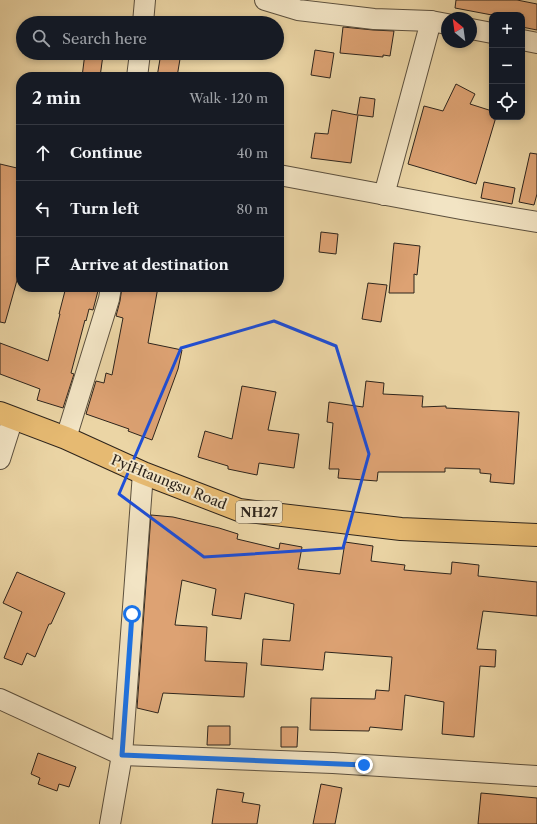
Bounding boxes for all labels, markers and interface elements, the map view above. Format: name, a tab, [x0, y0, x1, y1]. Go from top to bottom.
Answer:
north arrow	[441, 12, 477, 48]
map controls	[489, 12, 525, 120]
button: +	[489, 12, 525, 48]
search box	[16, 16, 284, 60]
icon: search	[30, 27, 52, 49]
text: Search here	[62, 29, 147, 48]
button: −	[489, 48, 525, 84]
button: locate	[489, 84, 525, 120]
text: 2 min	[32, 88, 81, 108]
text: Walk · 120 m	[190, 90, 268, 106]
icon: ahead	[32, 142, 54, 164]
text: Continue	[70, 143, 142, 162]
text: 40 m	[237, 145, 268, 161]
icon: left	[32, 198, 54, 220]
text: Turn left	[70, 199, 139, 218]
text: 80 m	[236, 201, 268, 217]
icon: arrive	[32, 254, 54, 276]
text: Arrive at destination	[70, 255, 229, 274]
street label: PyiHtaungsu Road	[108, 451, 230, 514]
road number: NH27	[236, 501, 282, 523]
route start	[123, 605, 141, 623]
route end	[355, 756, 373, 774]

